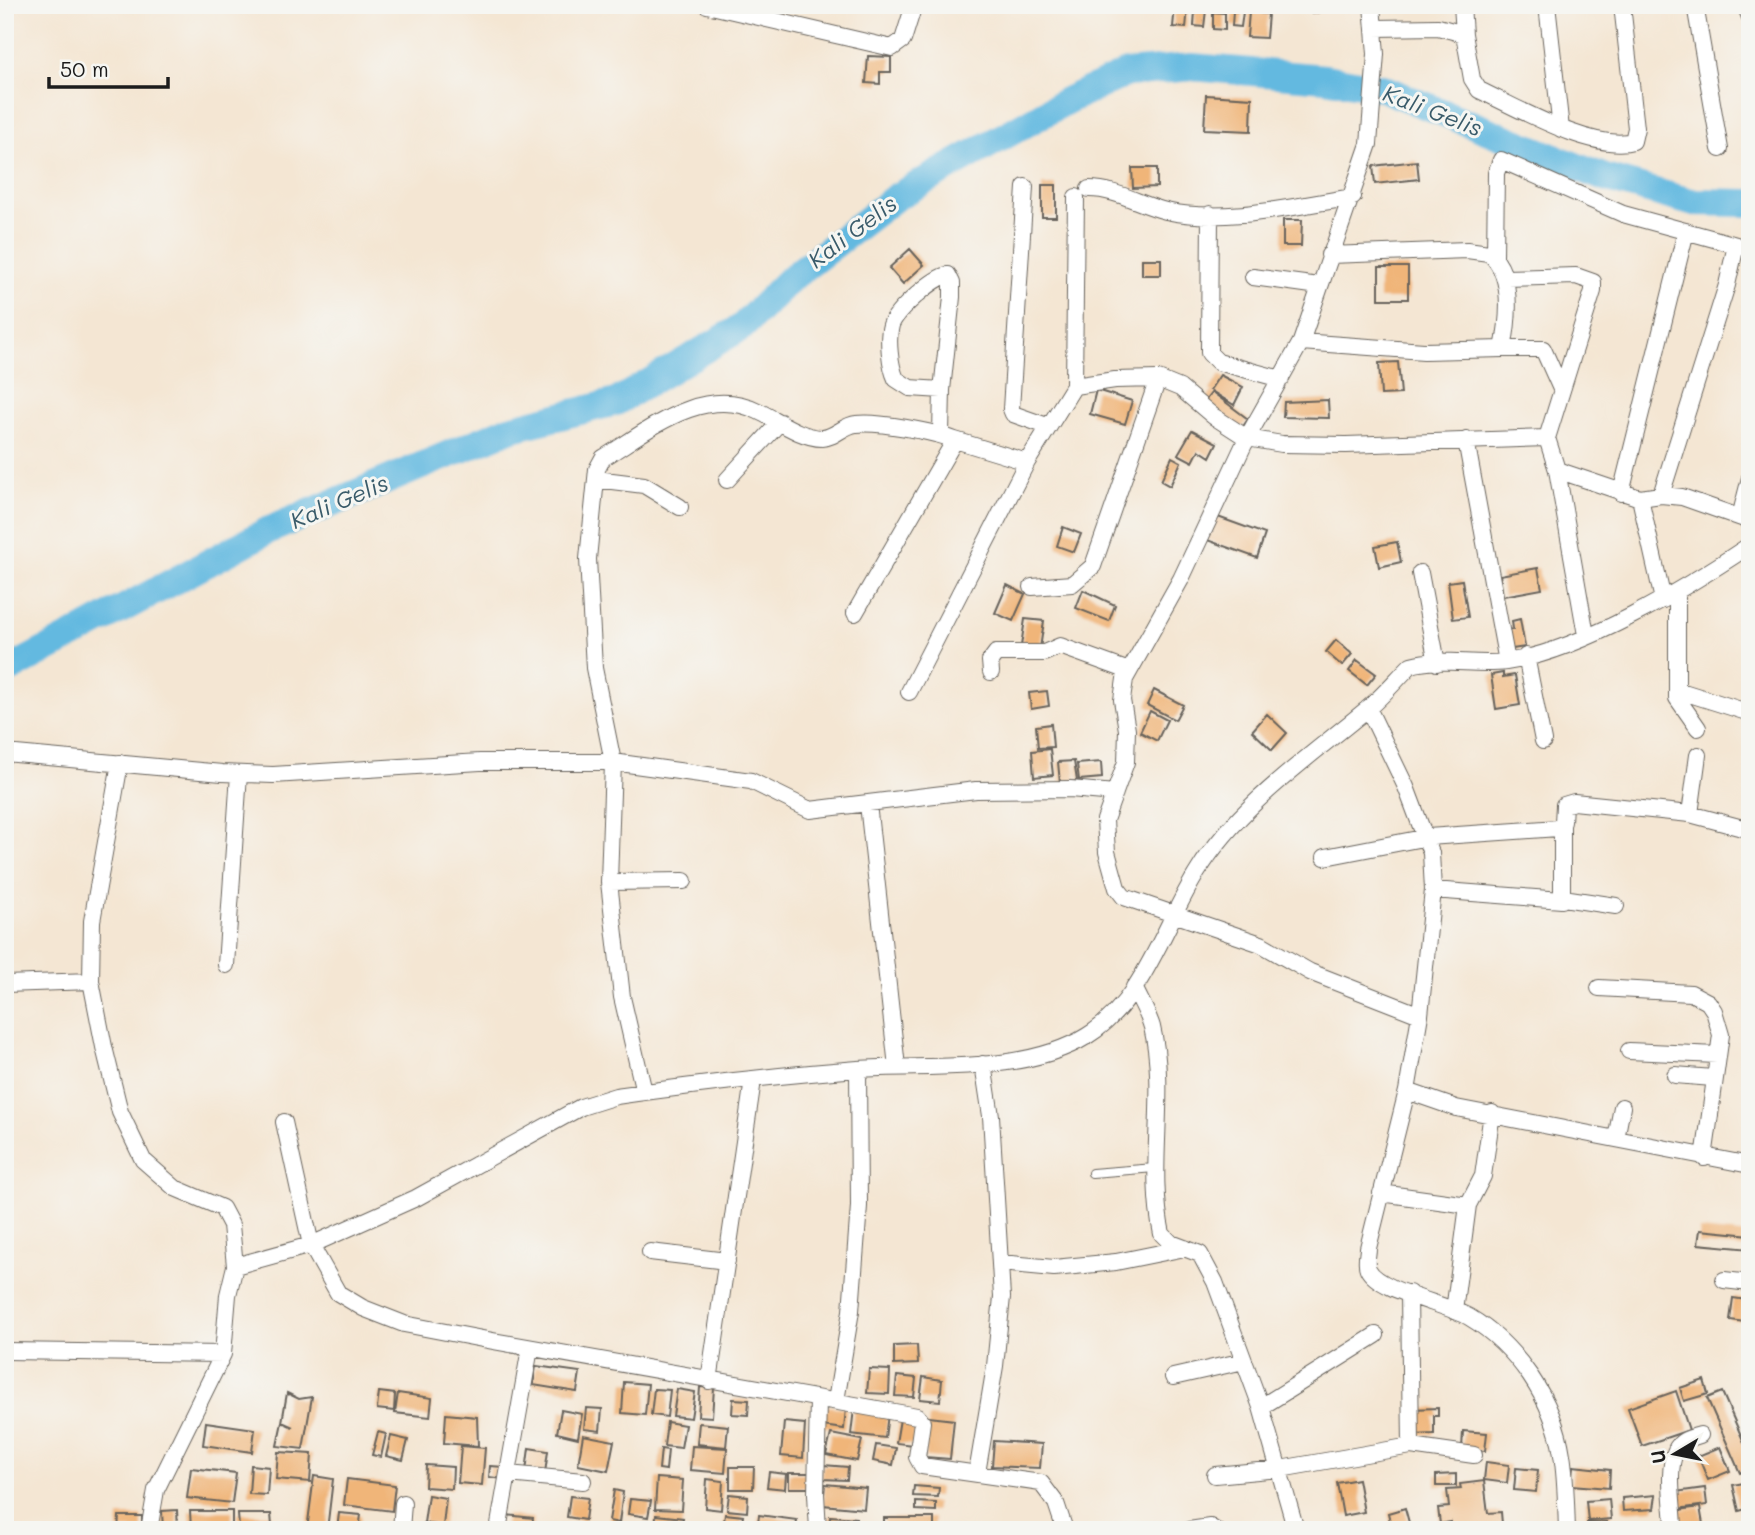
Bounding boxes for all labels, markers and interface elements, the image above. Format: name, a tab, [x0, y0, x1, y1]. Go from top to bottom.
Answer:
scale bar	[49, 46, 168, 90]
text: 50 m	[60, 55, 109, 82]
water label: Kali Gelis	[1379, 77, 1487, 143]
water label: Kali Gelis	[802, 188, 902, 274]
water label: Kali Gelis	[285, 467, 393, 535]
north arrow	[1640, 1420, 1710, 1490]
text: U	[1644, 1448, 1671, 1466]

